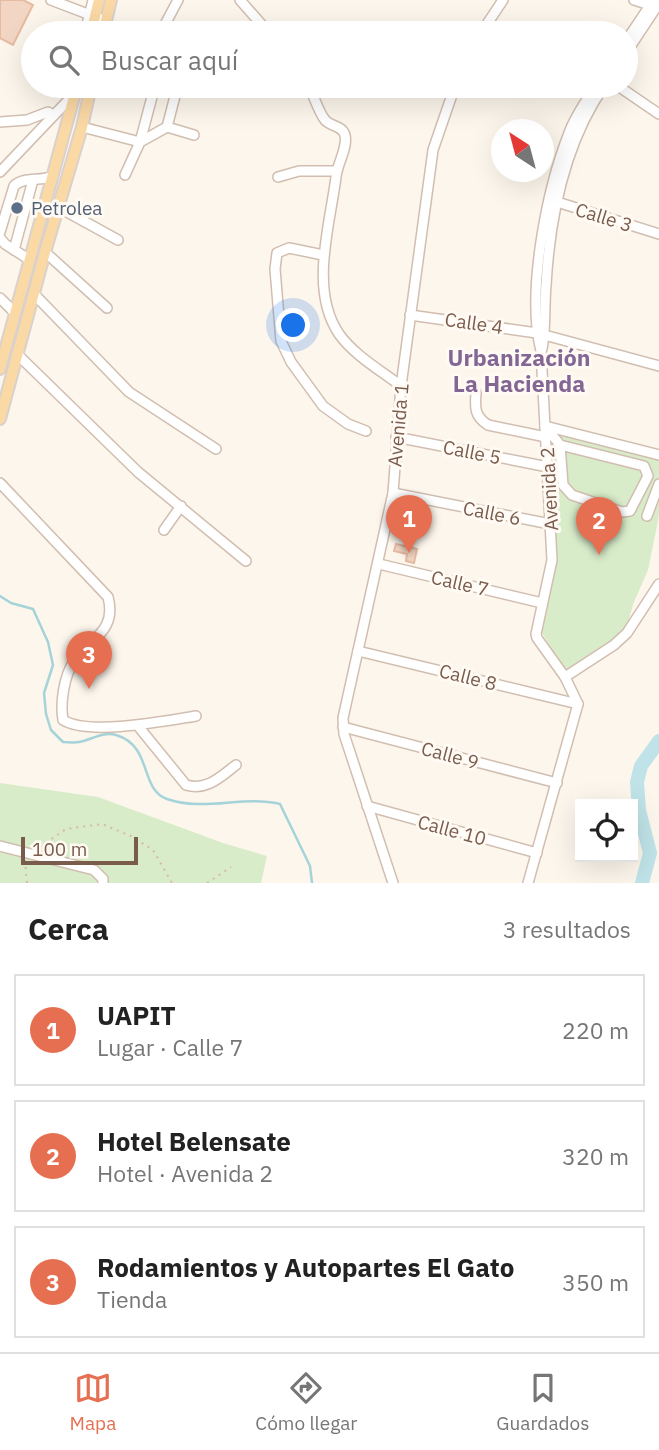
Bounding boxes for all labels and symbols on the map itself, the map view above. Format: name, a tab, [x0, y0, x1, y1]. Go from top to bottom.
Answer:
north arrow	[491, 119, 554, 182]
place label: Petrolea	[31, 196, 103, 220]
street label: Calle 3	[573, 197, 635, 237]
marker: Petrolea	[9, 200, 25, 216]
street label: Calle 4	[443, 307, 505, 339]
your location	[276, 308, 310, 342]
district label: Urbanización La Hacienda	[448, 342, 590, 398]
street label: Avenida 1	[382, 382, 414, 468]
street label: Calle 5	[441, 435, 503, 469]
street label: Avenida 2	[535, 446, 563, 532]
pin: 1	[386, 495, 432, 553]
street label: Calle 6	[461, 496, 523, 530]
pin: 2	[576, 497, 622, 555]
street label: Calle 7	[429, 565, 491, 601]
pin: 3	[66, 631, 112, 689]
street label: Calle 8	[437, 658, 499, 696]
street label: Calle 9	[419, 736, 481, 774]
street label: Calle 10	[415, 809, 489, 851]
scale bar	[21, 834, 138, 866]

